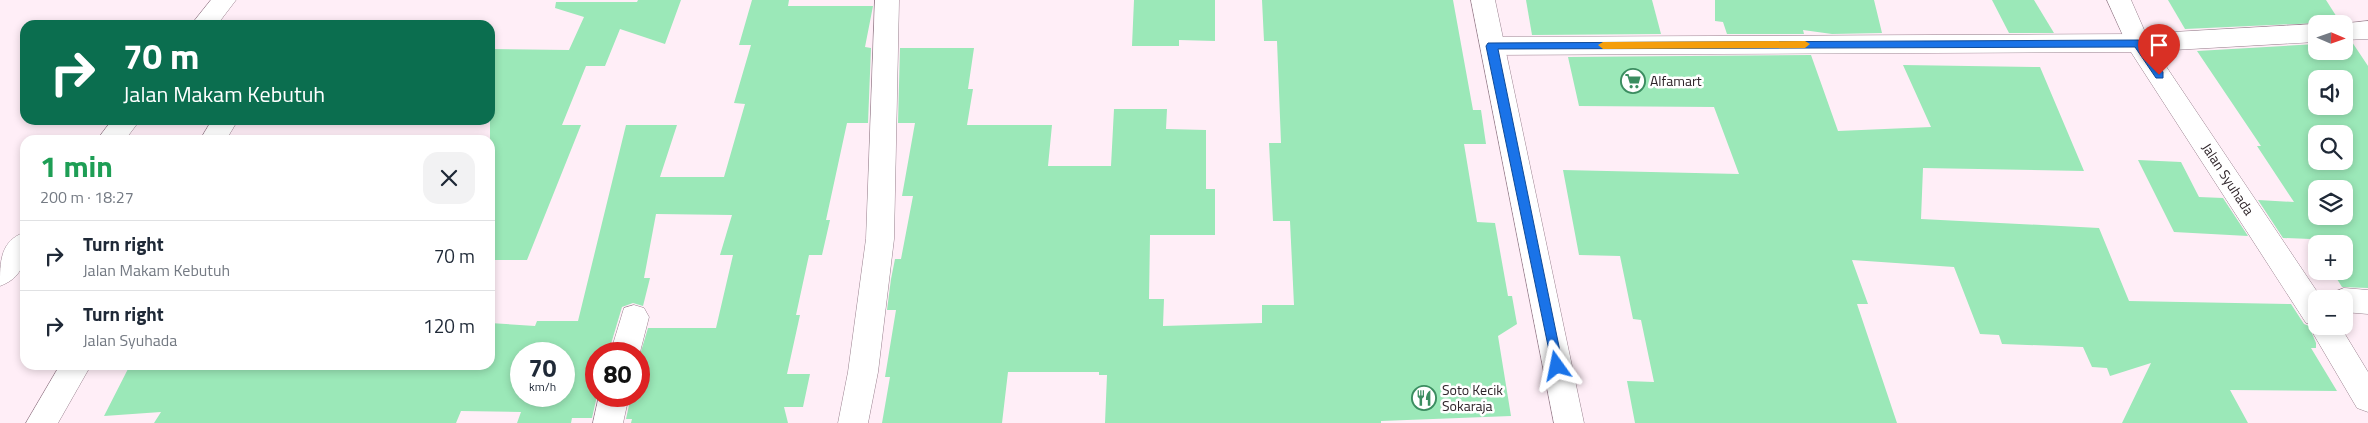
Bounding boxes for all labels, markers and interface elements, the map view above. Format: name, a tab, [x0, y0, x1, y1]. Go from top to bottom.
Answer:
north arrow	[2308, 15, 2352, 60]
map controls	[2308, 15, 2353, 335]
pin	[2138, 24, 2180, 75]
text: 70 m	[123, 29, 199, 83]
icon: arrive	[2145, 31, 2173, 59]
icon: right	[40, 40, 105, 105]
supermarket icon: Alfamart	[1620, 68, 1646, 94]
place label: Alfamart	[1650, 70, 1702, 91]
button: sound	[2308, 70, 2353, 115]
text: Jalan Makam Kebutuh	[123, 77, 325, 111]
button: search	[2308, 125, 2353, 170]
street label: Jalan Syuhada	[2197, 138, 2260, 219]
text: 1 min	[40, 143, 113, 189]
button: close	[423, 152, 475, 204]
button: layers	[2308, 180, 2353, 225]
text: 200 m · 18:27	[40, 185, 134, 209]
text: Turn right	[83, 229, 164, 258]
button: +	[2308, 235, 2353, 280]
text: 70 m	[434, 241, 475, 270]
icon: right	[40, 242, 68, 270]
text: Jalan Makam Kebutuh	[83, 258, 230, 282]
button: −	[2308, 290, 2353, 335]
text: Turn right	[83, 299, 164, 328]
text: 120 m	[423, 311, 475, 340]
icon: right	[40, 312, 68, 340]
text: Jalan Syuhada	[83, 328, 177, 352]
position arrow	[1530, 339, 1582, 391]
speed limit sign: 80	[585, 342, 650, 407]
text: 70	[528, 349, 557, 387]
text: km/h	[529, 377, 556, 396]
place label: Soto Kecik Sokaraja	[1442, 379, 1503, 416]
restaurant icon: Soto Kecik Sokaraja	[1411, 385, 1437, 411]

